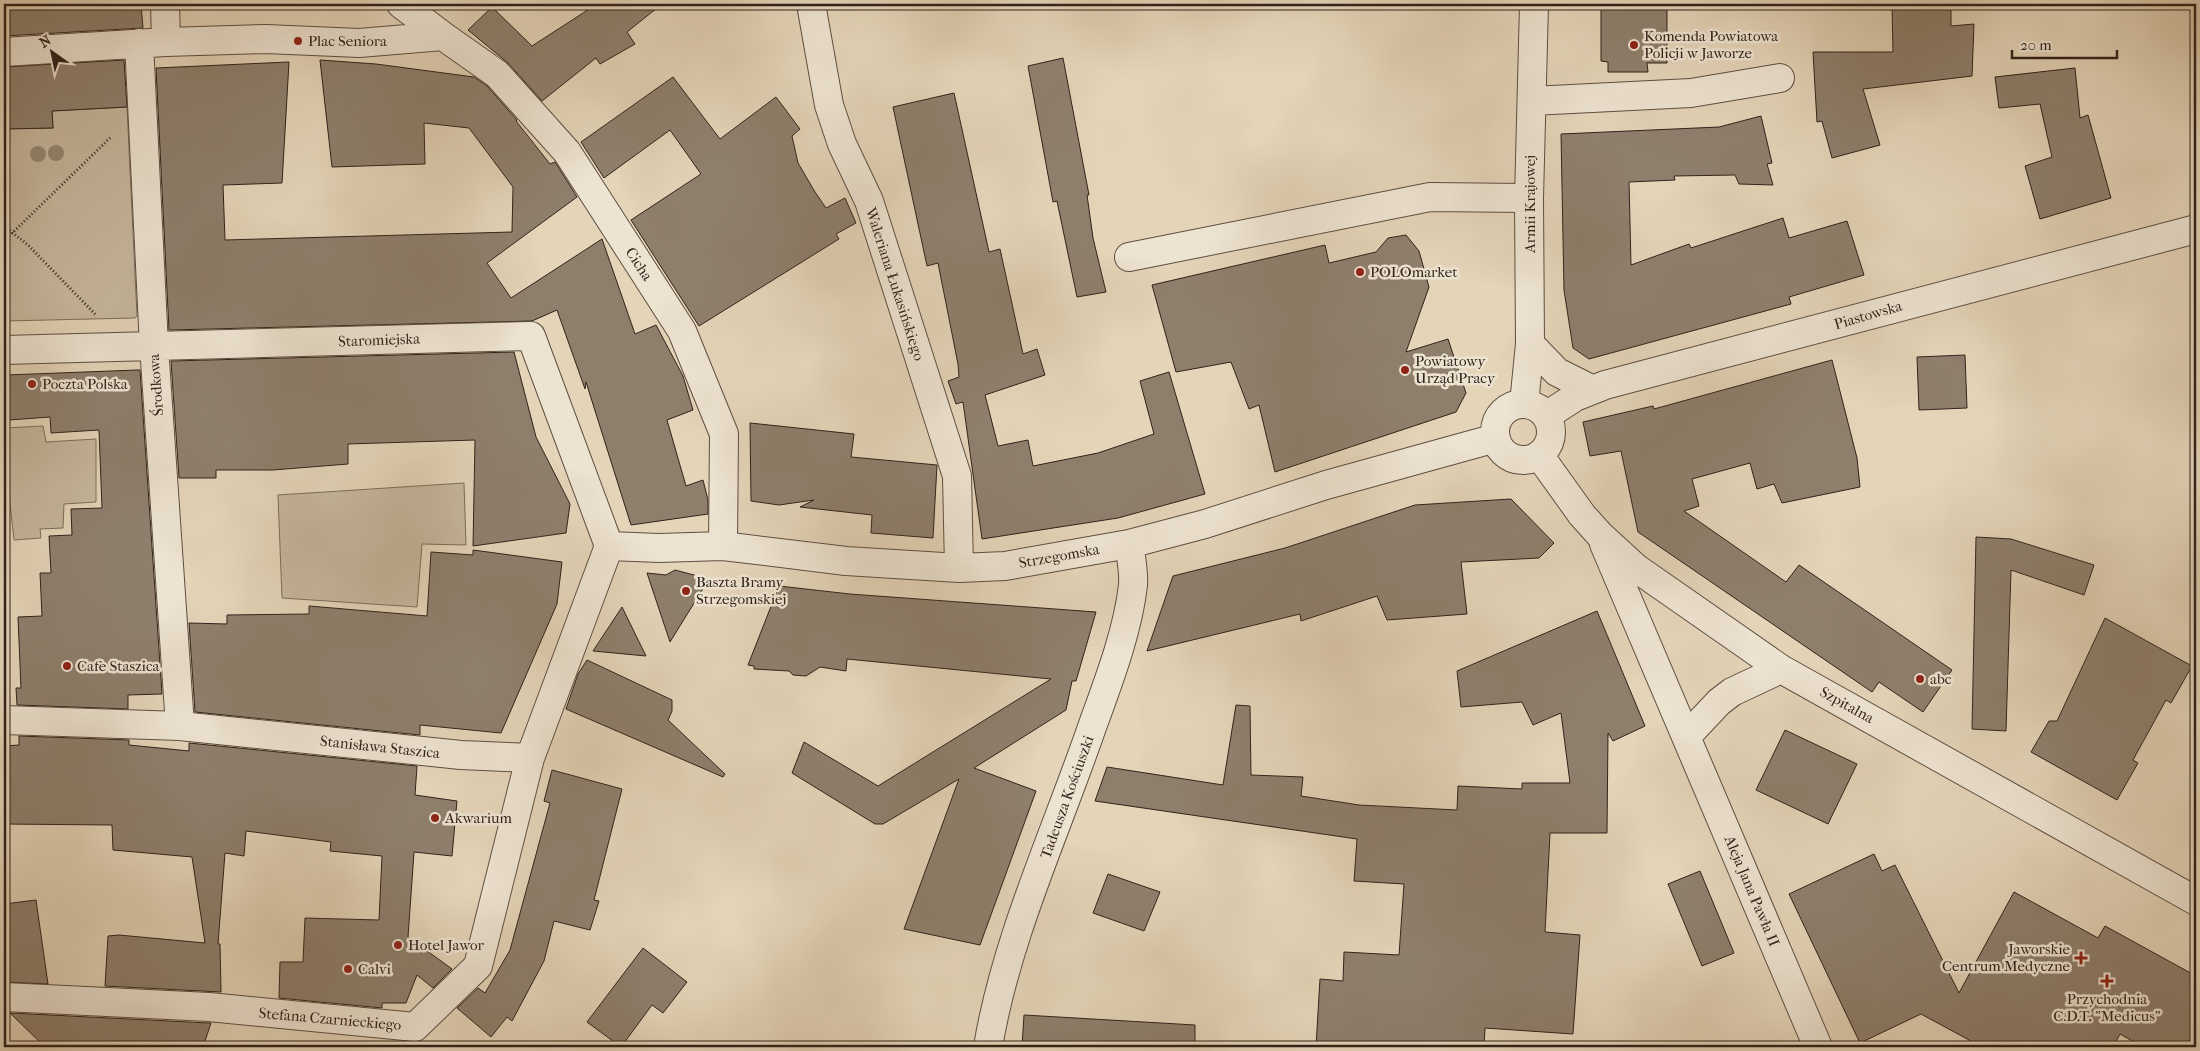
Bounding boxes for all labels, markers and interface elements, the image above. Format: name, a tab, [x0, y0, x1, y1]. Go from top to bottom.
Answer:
place label: Komenda Powiatowa Policji w Jaworze	[1644, 27, 1779, 62]
north arrow	[28, 28, 78, 78]
scale bar	[2012, 28, 2118, 60]
text: N	[36, 31, 55, 52]
place label: Plac Seniora	[308, 32, 388, 50]
marker: Plac Seniora	[292, 35, 304, 47]
text: 20 m	[2020, 36, 2052, 54]
marker: Komenda Powiatowa Policji w Jaworze	[1628, 39, 1640, 51]
street label: Armii Krajowej	[1521, 155, 1539, 254]
street label: Waleriana Łukasińskiego	[861, 204, 928, 363]
street label: Cicha	[622, 244, 657, 285]
place label: POLOmarket	[1370, 263, 1458, 281]
marker: POLOmarket	[1354, 266, 1366, 278]
street label: Piastowska	[1832, 296, 1905, 333]
street label: Staromiejska	[338, 330, 421, 350]
street label: Środkowa	[145, 352, 167, 417]
place label: Powiatowy Urząd Pracy	[1415, 352, 1496, 387]
marker: Powiatowy Urząd Pracy	[1399, 364, 1411, 376]
place label: Poczta Polska	[42, 375, 129, 393]
marker: Poczta Polska	[26, 378, 38, 390]
street label: Strzegomska	[1017, 540, 1102, 572]
place label: Baszta Bramy Strzegomskiej	[696, 573, 786, 608]
marker: Baszta Bramy Strzegomskiej	[680, 585, 692, 597]
place label: Cafe Staszica	[77, 657, 161, 675]
marker: Cafe Staszica	[61, 660, 73, 672]
place label: abc	[1930, 670, 1952, 688]
marker: abc	[1914, 673, 1926, 685]
street label: Szpitalna	[1817, 683, 1878, 728]
street label: Stanisława Staszica	[319, 732, 442, 762]
street label: Tadeusza Kościuszki	[1036, 732, 1098, 861]
place label: Akwarium	[444, 809, 513, 827]
marker: Akwarium	[429, 812, 441, 824]
street label: Aleja Jana Pawła II	[1720, 832, 1784, 949]
place label: Hotel Jawor	[408, 936, 485, 954]
marker: Hotel Jawor	[392, 939, 404, 951]
place label: Jaworskie Centrum Medyczne	[1942, 940, 2071, 975]
marker: Jaworskie Centrum Medyczne	[2074, 951, 2088, 965]
place label: Calvi	[358, 960, 392, 978]
marker: Calvi	[342, 963, 354, 975]
marker: Przychodnia C.D.T. "Medicus"	[2100, 974, 2114, 988]
place label: Przychodnia C.D.T. "Medicus"	[2053, 990, 2161, 1025]
street label: Stefana Czarnieckiego	[258, 1004, 403, 1034]

